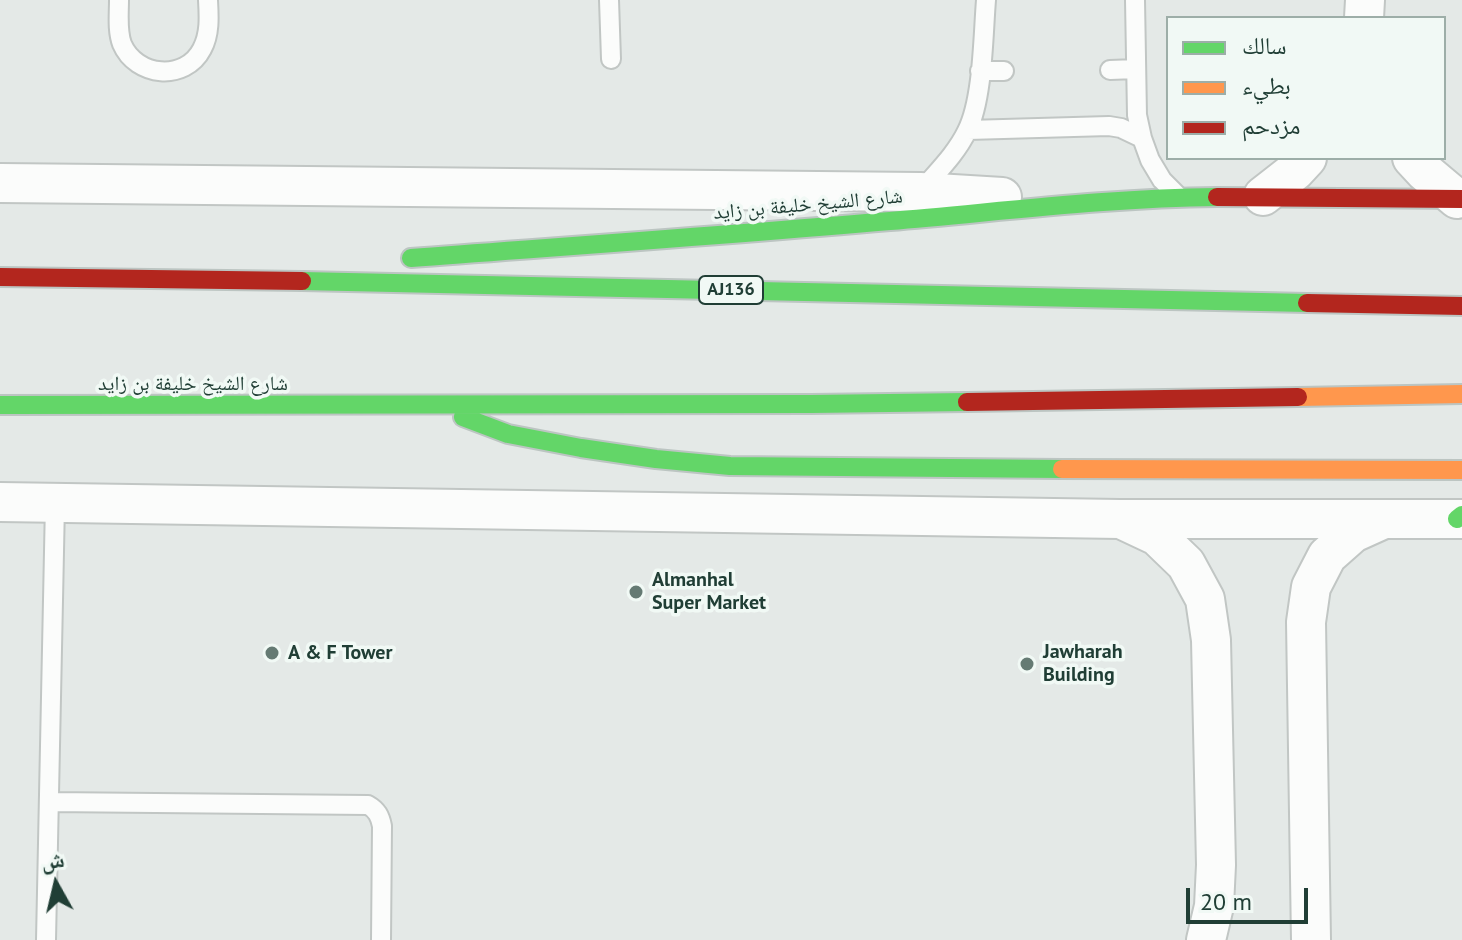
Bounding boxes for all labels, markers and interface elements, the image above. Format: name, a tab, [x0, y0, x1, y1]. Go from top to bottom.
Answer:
legend	[1166, 16, 1446, 160]
text: سالك	[1242, 30, 1287, 61]
text: بطيء	[1242, 70, 1291, 101]
text: مزدحم	[1242, 110, 1301, 141]
street label: شارع الشيخ خليفة بن زايد	[712, 185, 904, 225]
road number: AJ136	[699, 276, 763, 304]
street label: شارع الشيخ خليفة بن زايد	[98, 372, 288, 396]
place label: Almanhal Super Market	[652, 568, 766, 615]
marker: Almanhal Super Market	[627, 583, 645, 601]
place label: Jawharah Building	[1043, 640, 1123, 687]
place label: A & F Tower	[288, 641, 392, 665]
marker: A & F Tower	[263, 644, 281, 662]
marker: Jawharah Building	[1018, 655, 1036, 673]
north arrow	[16, 844, 96, 924]
text: ش	[39, 845, 66, 876]
scale bar	[1190, 872, 1312, 922]
text: 20 m	[1200, 886, 1252, 917]

